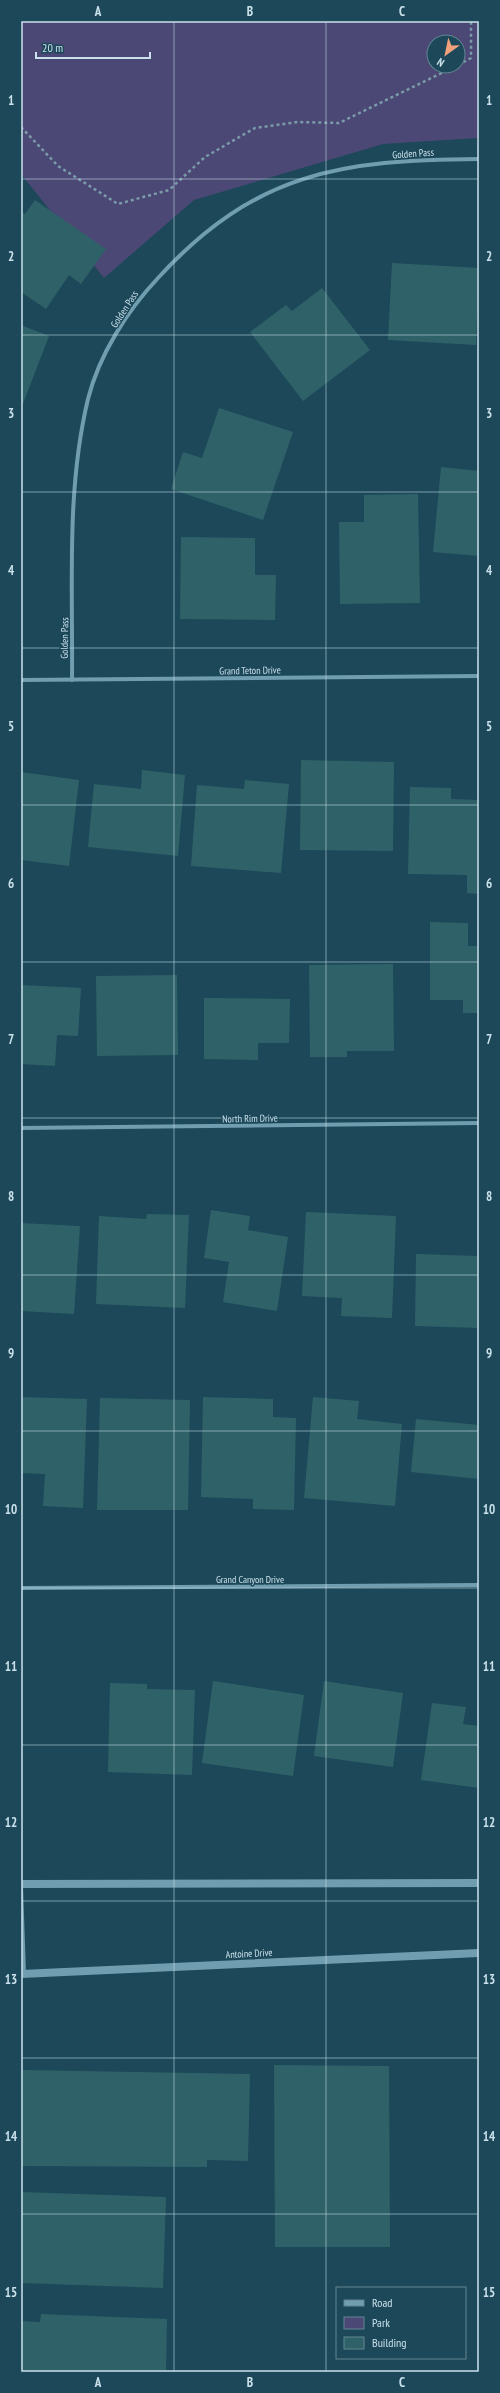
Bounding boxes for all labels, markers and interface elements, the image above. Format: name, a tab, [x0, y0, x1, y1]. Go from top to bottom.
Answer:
text: A	[94, 3, 102, 20]
text: B	[247, 3, 253, 20]
text: C	[399, 3, 405, 20]
scale bar	[36, 34, 150, 60]
north arrow	[426, 34, 466, 74]
text: 20 m	[42, 40, 63, 55]
text: N	[434, 55, 447, 70]
text: 1	[8, 92, 14, 109]
text: 1	[486, 92, 492, 109]
street label: Golden Pass	[392, 146, 435, 161]
text: 2	[8, 248, 14, 265]
text: 2	[486, 248, 492, 265]
street label: Golden Pass	[108, 288, 142, 330]
text: 3	[8, 405, 14, 422]
text: 3	[486, 405, 492, 422]
text: 4	[8, 562, 15, 579]
text: 4	[486, 562, 493, 579]
street label: Golden Pass	[58, 617, 71, 659]
street label: Grand Teton Drive	[219, 663, 281, 678]
text: 5	[8, 718, 14, 735]
text: 5	[486, 718, 492, 735]
text: 6	[8, 875, 14, 892]
text: 6	[486, 875, 492, 892]
text: 7	[8, 1031, 14, 1048]
text: 7	[486, 1031, 492, 1048]
street label: North Rim Drive	[222, 1112, 278, 1125]
text: 8	[8, 1188, 14, 1205]
text: 8	[486, 1188, 492, 1205]
text: 9	[8, 1345, 14, 1362]
text: 9	[486, 1345, 492, 1362]
text: 10	[5, 1501, 17, 1518]
text: 10	[483, 1501, 495, 1518]
street label: Grand Canyon Drive	[216, 1573, 284, 1586]
text: 11	[5, 1658, 17, 1675]
text: 11	[483, 1658, 495, 1675]
text: 12	[5, 1814, 17, 1831]
text: 12	[483, 1814, 495, 1831]
street label: Antoine Drive	[225, 1946, 273, 1961]
text: 13	[5, 1971, 17, 1988]
text: 13	[483, 1971, 495, 1988]
text: 14	[5, 2128, 18, 2145]
text: 14	[483, 2128, 496, 2145]
text: 15	[5, 2284, 17, 2301]
text: 15	[483, 2284, 495, 2301]
legend	[336, 2287, 466, 2359]
text: Road	[372, 2295, 392, 2310]
text: Park	[372, 2315, 390, 2330]
text: Building	[372, 2335, 407, 2350]
text: A	[94, 2374, 102, 2391]
text: B	[247, 2374, 253, 2391]
text: C	[399, 2374, 405, 2391]

